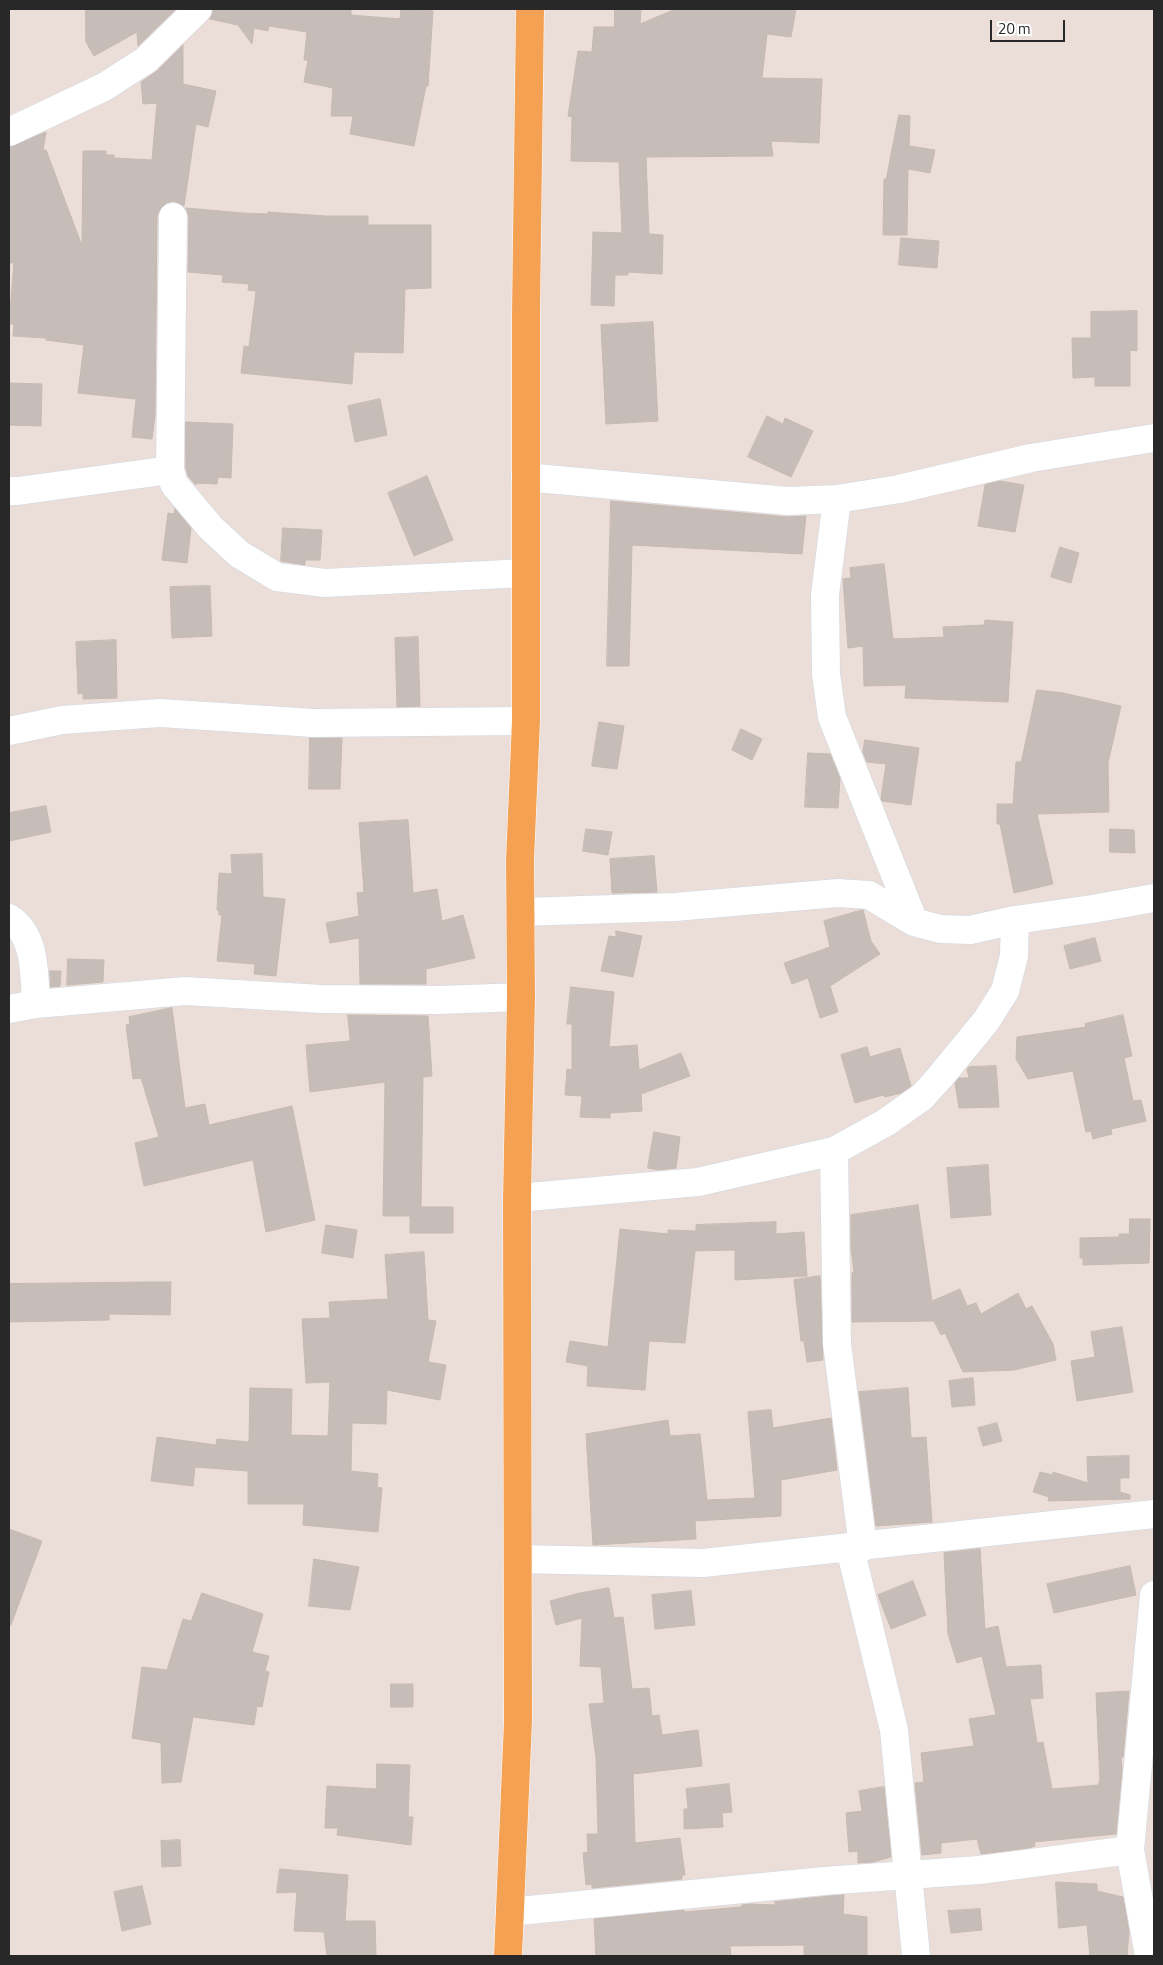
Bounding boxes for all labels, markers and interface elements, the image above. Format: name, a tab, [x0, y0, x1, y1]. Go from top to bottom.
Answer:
scale bar	[993, 10, 1068, 42]
text: 20 m	[998, 17, 1031, 40]

